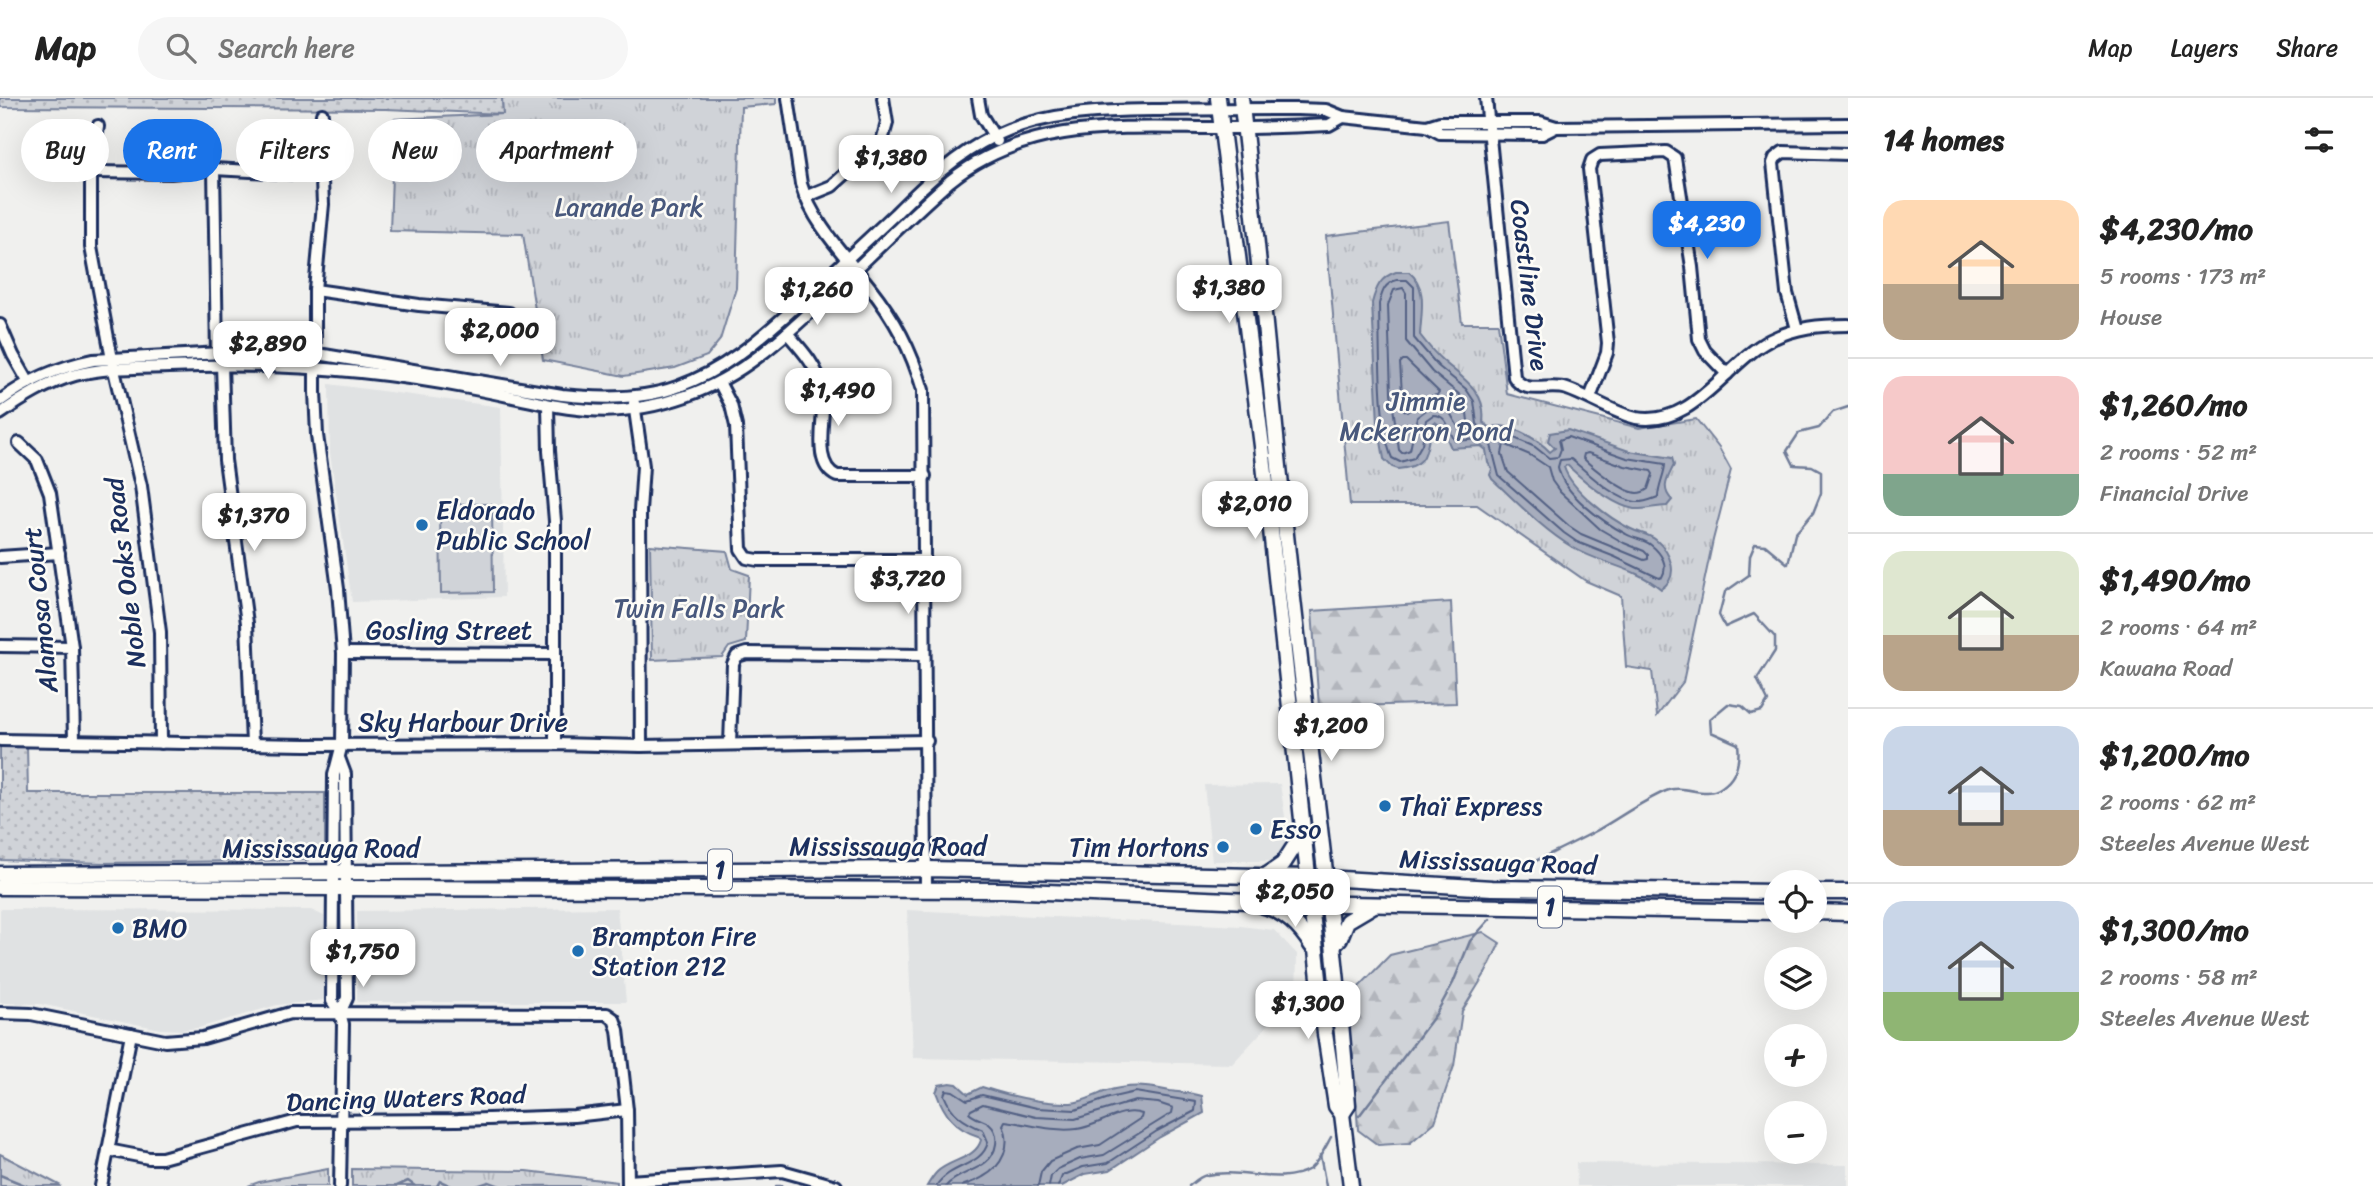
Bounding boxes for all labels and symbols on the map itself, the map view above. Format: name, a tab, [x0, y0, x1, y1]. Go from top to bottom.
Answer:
pin: $1,380	[834, 136, 948, 195]
park label: Larande Park	[554, 184, 704, 230]
street label: Coastline Drive	[1497, 197, 1563, 374]
pin: $4,230	[1650, 202, 1764, 261]
pin: $1,380	[1172, 266, 1286, 325]
pin: $1,260	[760, 268, 874, 327]
pin: $2,000	[443, 308, 557, 368]
pin: $2,890	[211, 322, 325, 381]
pin: $1,490	[781, 368, 895, 428]
park label: Jimmie Mckerron Pond	[1339, 378, 1515, 454]
street label: Noble Oaks Road	[90, 473, 159, 671]
pin: $2,010	[1198, 482, 1312, 541]
place label: Eldorado Public School	[436, 487, 591, 563]
pin: $1,370	[197, 494, 311, 553]
marker: Eldorado Public School	[414, 517, 430, 533]
street label: Alamosa Court	[8, 525, 72, 696]
pin: $3,720	[851, 556, 965, 616]
park label: Twin Falls Park	[613, 585, 785, 631]
street label: Gosling Street	[366, 607, 532, 653]
street label: Sky Harbour Drive	[358, 699, 568, 745]
pin: $1,200	[1274, 704, 1388, 763]
place label: Thaï Express	[1399, 783, 1543, 829]
marker: Thaï Express	[1377, 798, 1393, 814]
place label: Esso	[1270, 806, 1322, 852]
marker: Esso	[1248, 821, 1264, 837]
street label: Mississauga Road	[789, 823, 989, 869]
place label: Tim Hortons	[1069, 824, 1209, 870]
street label: Mississauga Road	[222, 825, 422, 871]
street label: Mississauga Road	[1399, 836, 1600, 889]
marker: Tim Hortons	[1215, 839, 1231, 855]
road number: 1	[708, 850, 732, 890]
pin: $2,050	[1238, 870, 1352, 929]
road number: 1	[1538, 886, 1562, 928]
place label: BMO	[132, 905, 187, 951]
place label: Brampton Fire Station 212	[592, 913, 757, 989]
marker: BMO	[110, 920, 126, 936]
pin: $1,750	[306, 930, 420, 989]
marker: Brampton Fire Station 212	[570, 943, 586, 959]
pin: $1,300	[1251, 982, 1365, 1041]
street label: Dancing Waters Road	[285, 1071, 529, 1125]

